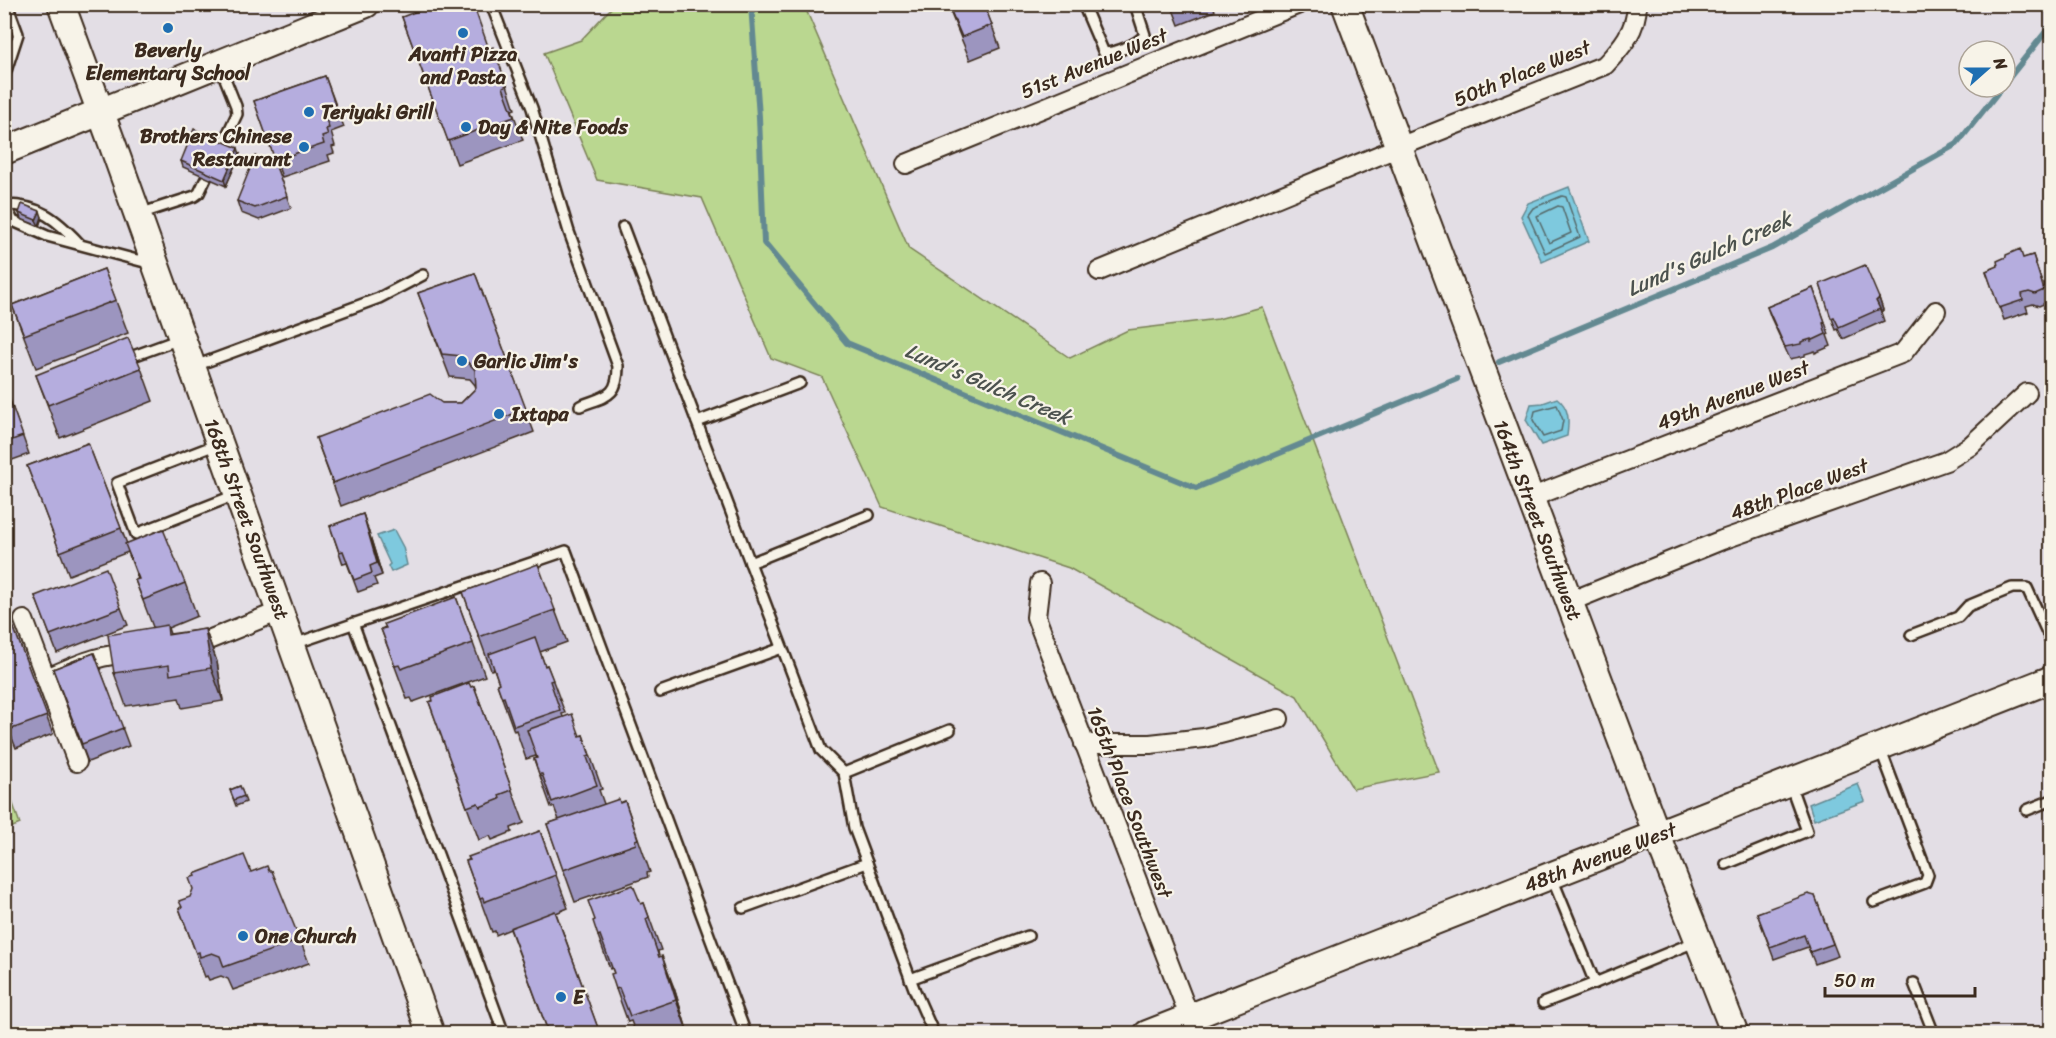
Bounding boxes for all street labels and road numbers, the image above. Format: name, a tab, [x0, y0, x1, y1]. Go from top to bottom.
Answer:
street label: 51st Avenue West	[1015, 18, 1174, 109]
street label: 50th Place West	[1448, 30, 1597, 117]
street label: 49th Avenue West	[1652, 350, 1816, 441]
street label: 168th Street Southwest	[194, 413, 299, 625]
street label: 164th Street Southwest	[1483, 415, 1592, 626]
street label: 48th Place West	[1725, 448, 1874, 531]
street label: 165th Place Southwest	[1077, 701, 1183, 904]
street label: 48th Avenue West	[1519, 812, 1682, 903]

